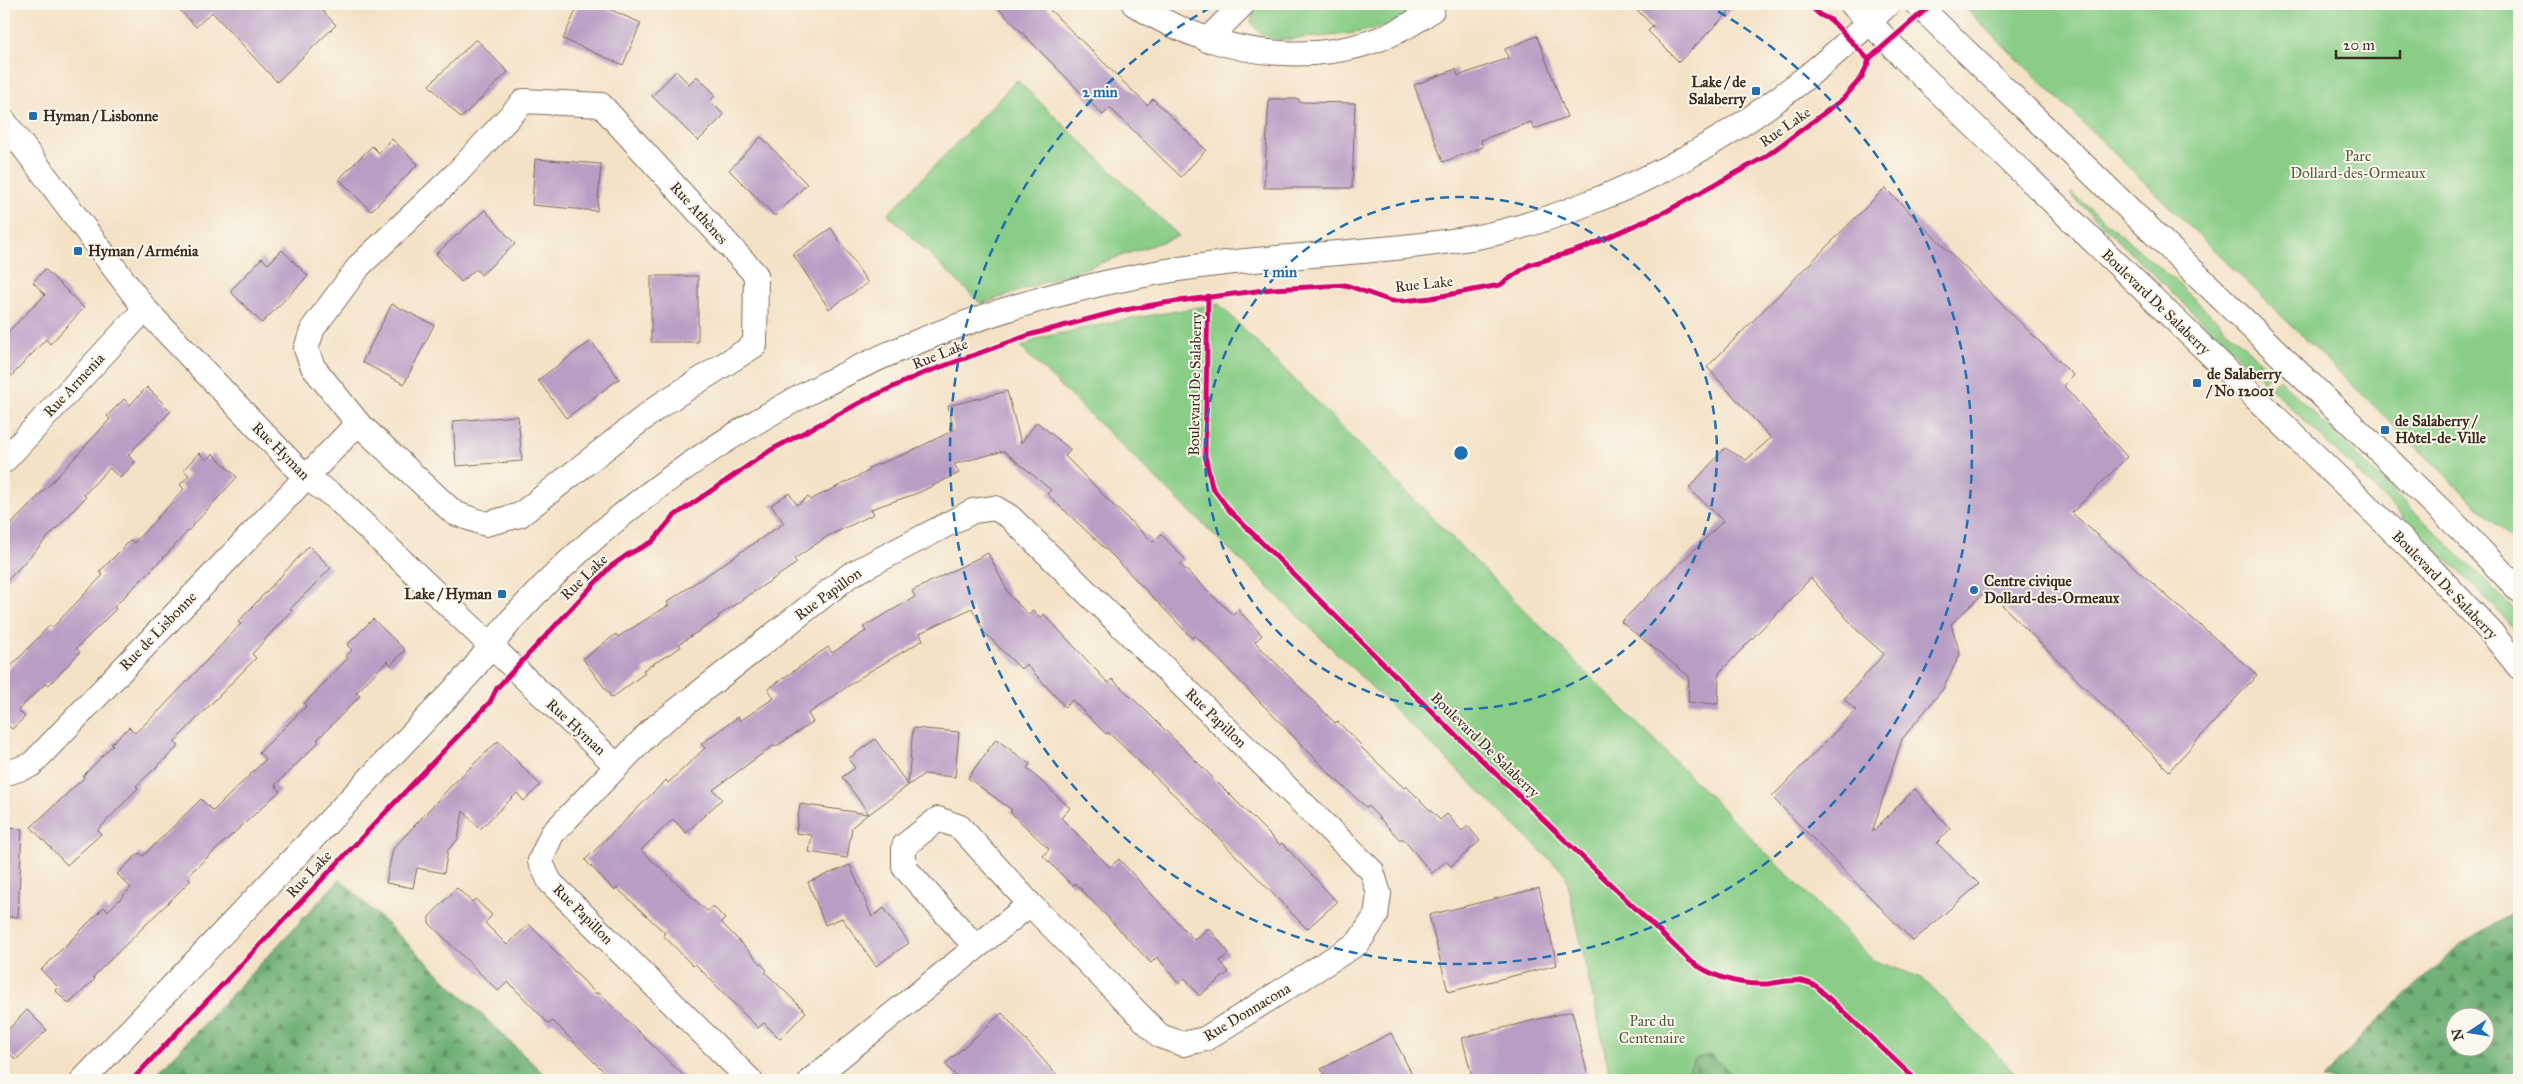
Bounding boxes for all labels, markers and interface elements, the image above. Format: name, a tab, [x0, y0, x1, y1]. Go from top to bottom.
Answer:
scale bar	[2336, 28, 2399, 60]
text: 20 m	[2343, 36, 2375, 54]
place label: Lake / de Salaberry	[1689, 73, 1747, 109]
text: 2 min	[1082, 83, 1119, 101]
marker: Lake / de Salaberry	[1750, 85, 1762, 97]
street label: Rue Lake	[1756, 103, 1814, 151]
place label: Hyman / Lisbonne	[43, 107, 159, 126]
marker: Hyman / Lisbonne	[27, 110, 39, 122]
park label: Parc Dollard-des-Ormeaux	[2290, 147, 2426, 182]
street label: Rue Athènes	[666, 178, 732, 248]
place label: Hyman / Arménia	[88, 242, 199, 261]
marker: Hyman / Arménia	[72, 245, 84, 257]
street label: Boulevard De Salaberry	[2098, 245, 2215, 359]
text: 1 min	[1263, 263, 1298, 281]
street label: Rue Lake	[1394, 272, 1454, 296]
street label: Boulevard De Salaberry	[1185, 311, 1205, 456]
street label: Rue Lake	[910, 335, 970, 373]
street label: Rue Armenia	[40, 349, 109, 421]
place label: de Salaberry / No 12001	[2205, 365, 2282, 400]
marker: de Salaberry / No 12001	[2191, 377, 2203, 389]
place label: de Salaberry / Hôtel-de-Ville	[2395, 412, 2487, 447]
street label: Rue Hyman	[248, 418, 314, 484]
marker: de Salaberry / Hôtel-de-Ville	[2379, 424, 2391, 436]
centre of rings	[1452, 444, 1470, 462]
street label: Boulevard De Salaberry	[2388, 527, 2502, 644]
street label: Rue Lake	[557, 550, 611, 604]
street label: Rue Papillon	[791, 564, 865, 624]
place label: Centre civique Dollard-des-Ormeaux	[1984, 572, 2120, 607]
marker: Centre civique Dollard-des-Ormeaux	[1968, 584, 1980, 596]
place label: Lake / Hyman	[404, 585, 493, 604]
street label: Rue de Lisbonne	[116, 588, 200, 674]
marker: Lake / Hyman	[496, 588, 508, 600]
street label: Rue Papillon	[1182, 684, 1250, 752]
street label: Boulevard De Salaberry	[1427, 688, 1544, 802]
street label: Rue Hyman	[543, 695, 609, 759]
street label: Rue Lake	[283, 847, 335, 901]
street label: Rue Papillon	[549, 880, 617, 948]
street label: Rue Donnacona	[1200, 979, 1294, 1045]
north arrow	[2446, 1006, 2496, 1056]
park label: Parc du Centenaire	[1619, 1012, 1685, 1047]
text: N	[2448, 1027, 2467, 1042]

